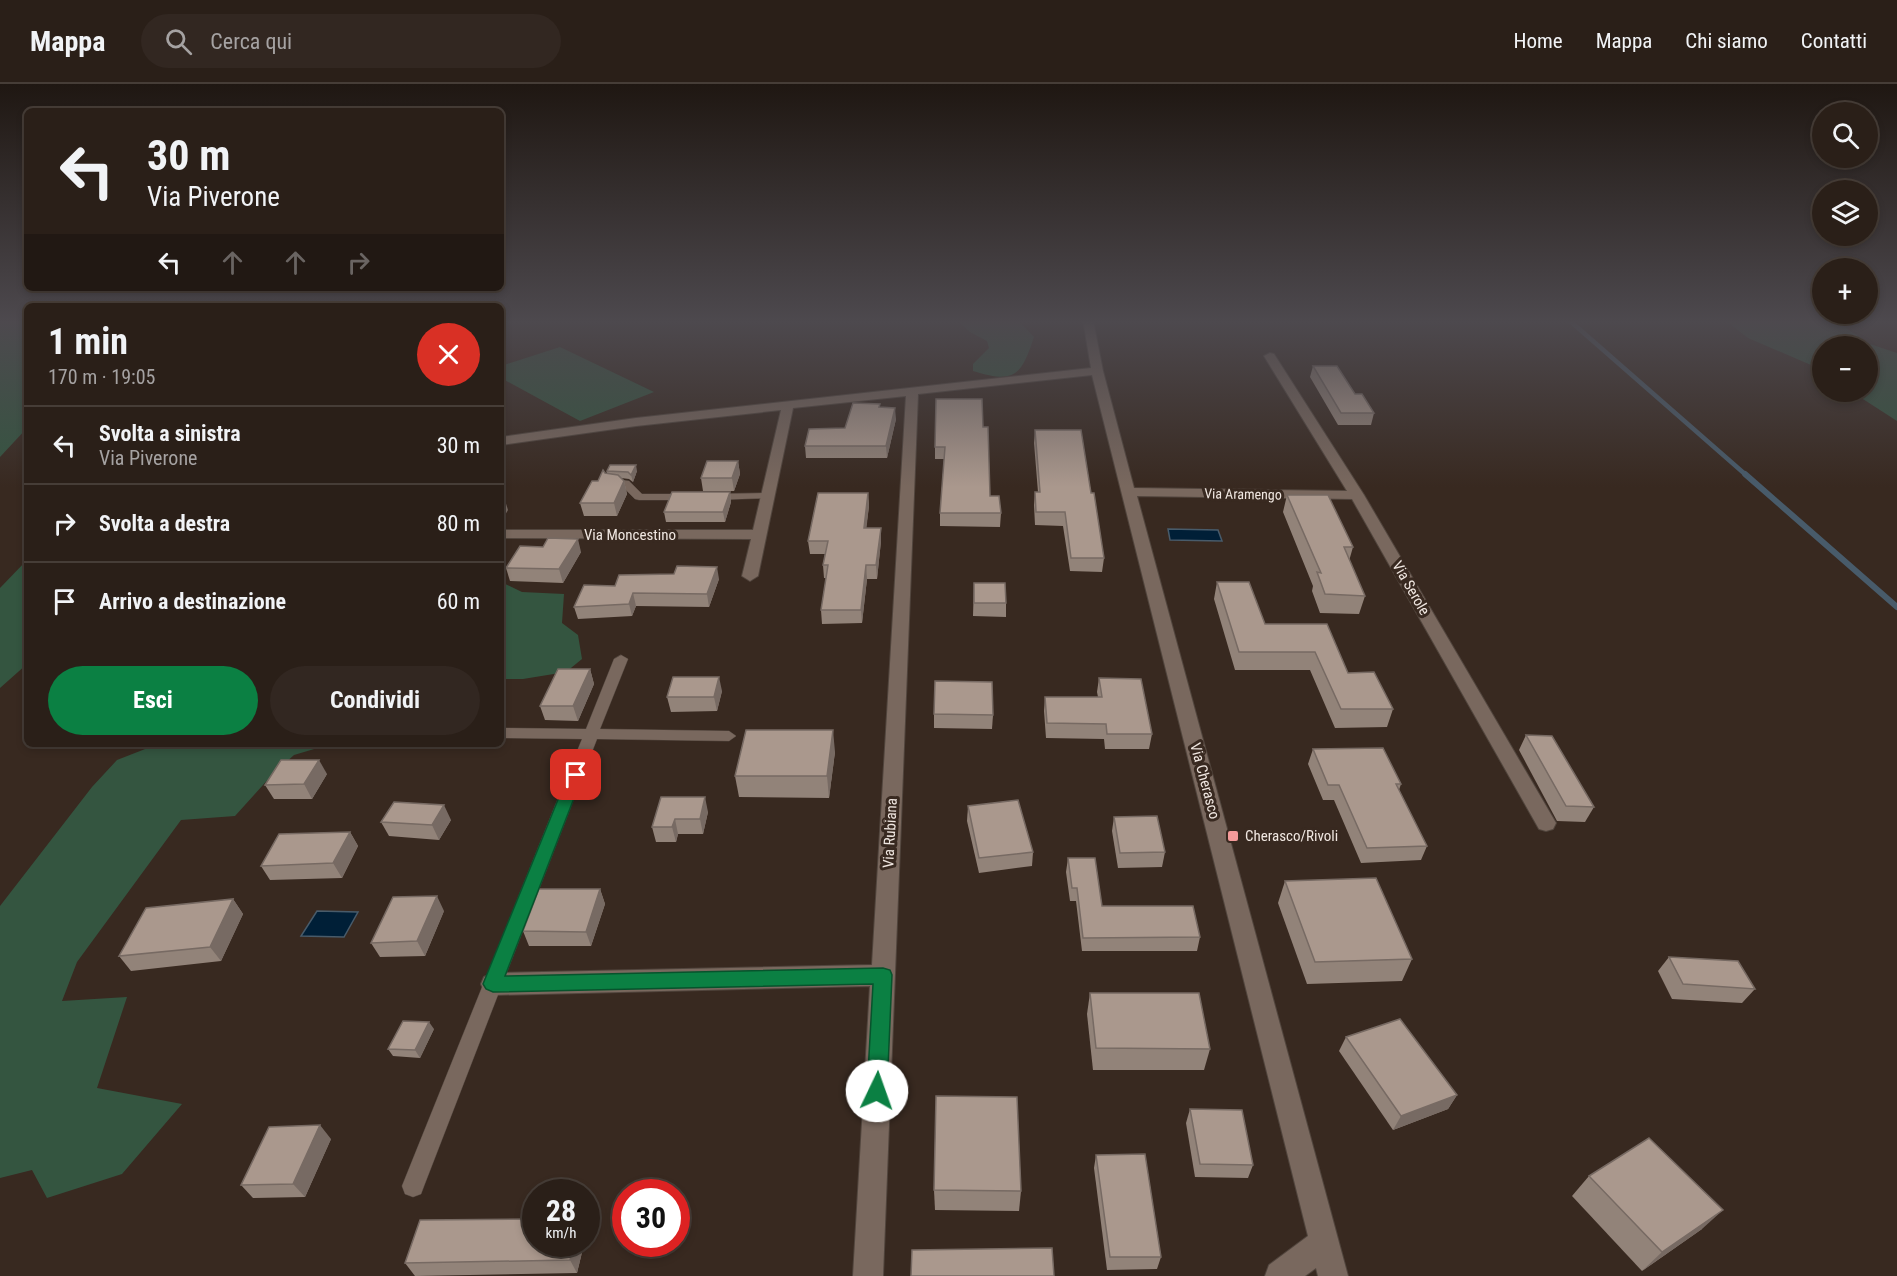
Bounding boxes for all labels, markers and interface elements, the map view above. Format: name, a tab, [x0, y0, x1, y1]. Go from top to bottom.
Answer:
search box	[141, 14, 561, 68]
text: Mappa	[30, 25, 105, 58]
icon: search	[162, 25, 195, 58]
text: Cerca qui	[210, 29, 292, 54]
text: Home	[1513, 29, 1563, 53]
text: Mappa	[1596, 29, 1652, 53]
text: Chi siamo	[1685, 29, 1768, 53]
text: Contatti	[1801, 29, 1867, 53]
map controls	[1812, 102, 1878, 402]
button: search	[1812, 102, 1878, 168]
text: 30 m	[147, 131, 230, 180]
icon: left	[48, 132, 126, 210]
button: layers	[1812, 180, 1878, 246]
text: Via Piverone	[147, 181, 280, 213]
icon: left	[153, 246, 186, 279]
icon: ahead	[216, 246, 249, 279]
icon: ahead	[279, 246, 312, 279]
icon: right	[342, 246, 375, 279]
button: +	[1812, 258, 1878, 324]
text: 1 min	[48, 321, 128, 363]
button: close	[417, 323, 480, 386]
button: −	[1812, 336, 1878, 402]
text: 170 m · 19:05	[48, 365, 155, 389]
text: Svolta a sinistra	[99, 421, 241, 446]
icon: left	[48, 429, 81, 462]
text: 30 m	[437, 433, 480, 458]
text: Via Piverone	[99, 446, 197, 470]
street label: Via Aramengo	[1204, 485, 1282, 503]
icon: right	[48, 507, 81, 540]
text: Svolta a destra	[99, 511, 230, 536]
text: 80 m	[437, 511, 480, 536]
street label: Via Moncestino	[584, 526, 676, 544]
street label: Via Serole	[1388, 558, 1434, 618]
icon: arrive	[48, 585, 81, 618]
text: Arrivo a destinazione	[99, 589, 286, 614]
text: 60 m	[437, 589, 480, 614]
button: Esci	[48, 666, 258, 735]
button: Condividi	[270, 666, 480, 735]
street label: Via Cherasco	[1186, 741, 1224, 821]
pin	[550, 749, 601, 800]
icon: arrive	[559, 758, 592, 791]
street label: Via Rubiana	[879, 797, 901, 869]
place label: Cherasco/Rivoli	[1245, 827, 1338, 845]
marker: Cherasco/Rivoli	[1226, 829, 1240, 843]
position arrow	[845, 1059, 909, 1123]
speed limit sign: 30	[612, 1179, 690, 1257]
text: 28	[546, 1193, 576, 1228]
text: km/h	[546, 1224, 576, 1242]

